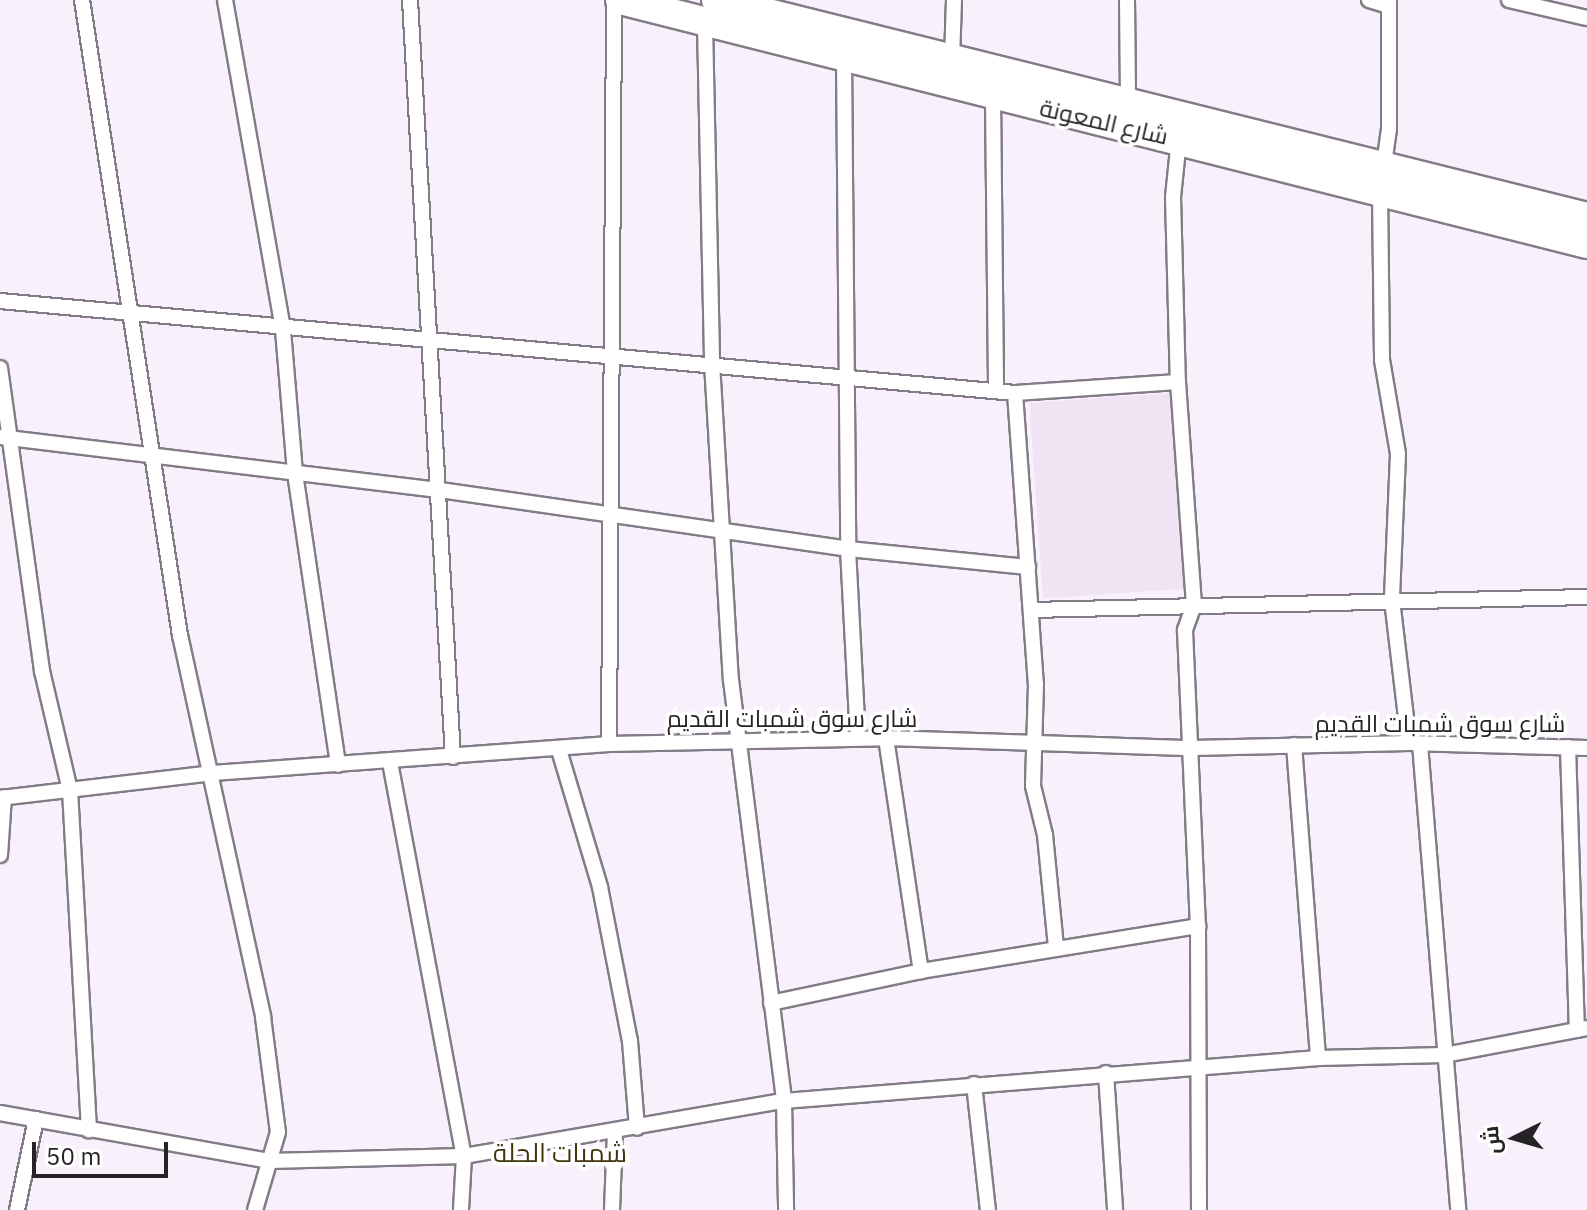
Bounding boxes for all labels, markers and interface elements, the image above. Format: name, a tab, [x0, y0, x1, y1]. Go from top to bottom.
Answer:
street label: شارع المعونة	[1037, 93, 1171, 151]
street label: شارع سوق شمبات القديم	[667, 705, 917, 733]
street label: شارع سوق شمبات القديم	[1315, 710, 1565, 738]
north arrow	[1475, 1098, 1555, 1178]
text: ش	[1475, 1125, 1506, 1155]
scale bar	[36, 1126, 172, 1176]
district label: شمبات الحلة	[493, 1137, 627, 1169]
text: 50 m	[46, 1140, 101, 1172]

